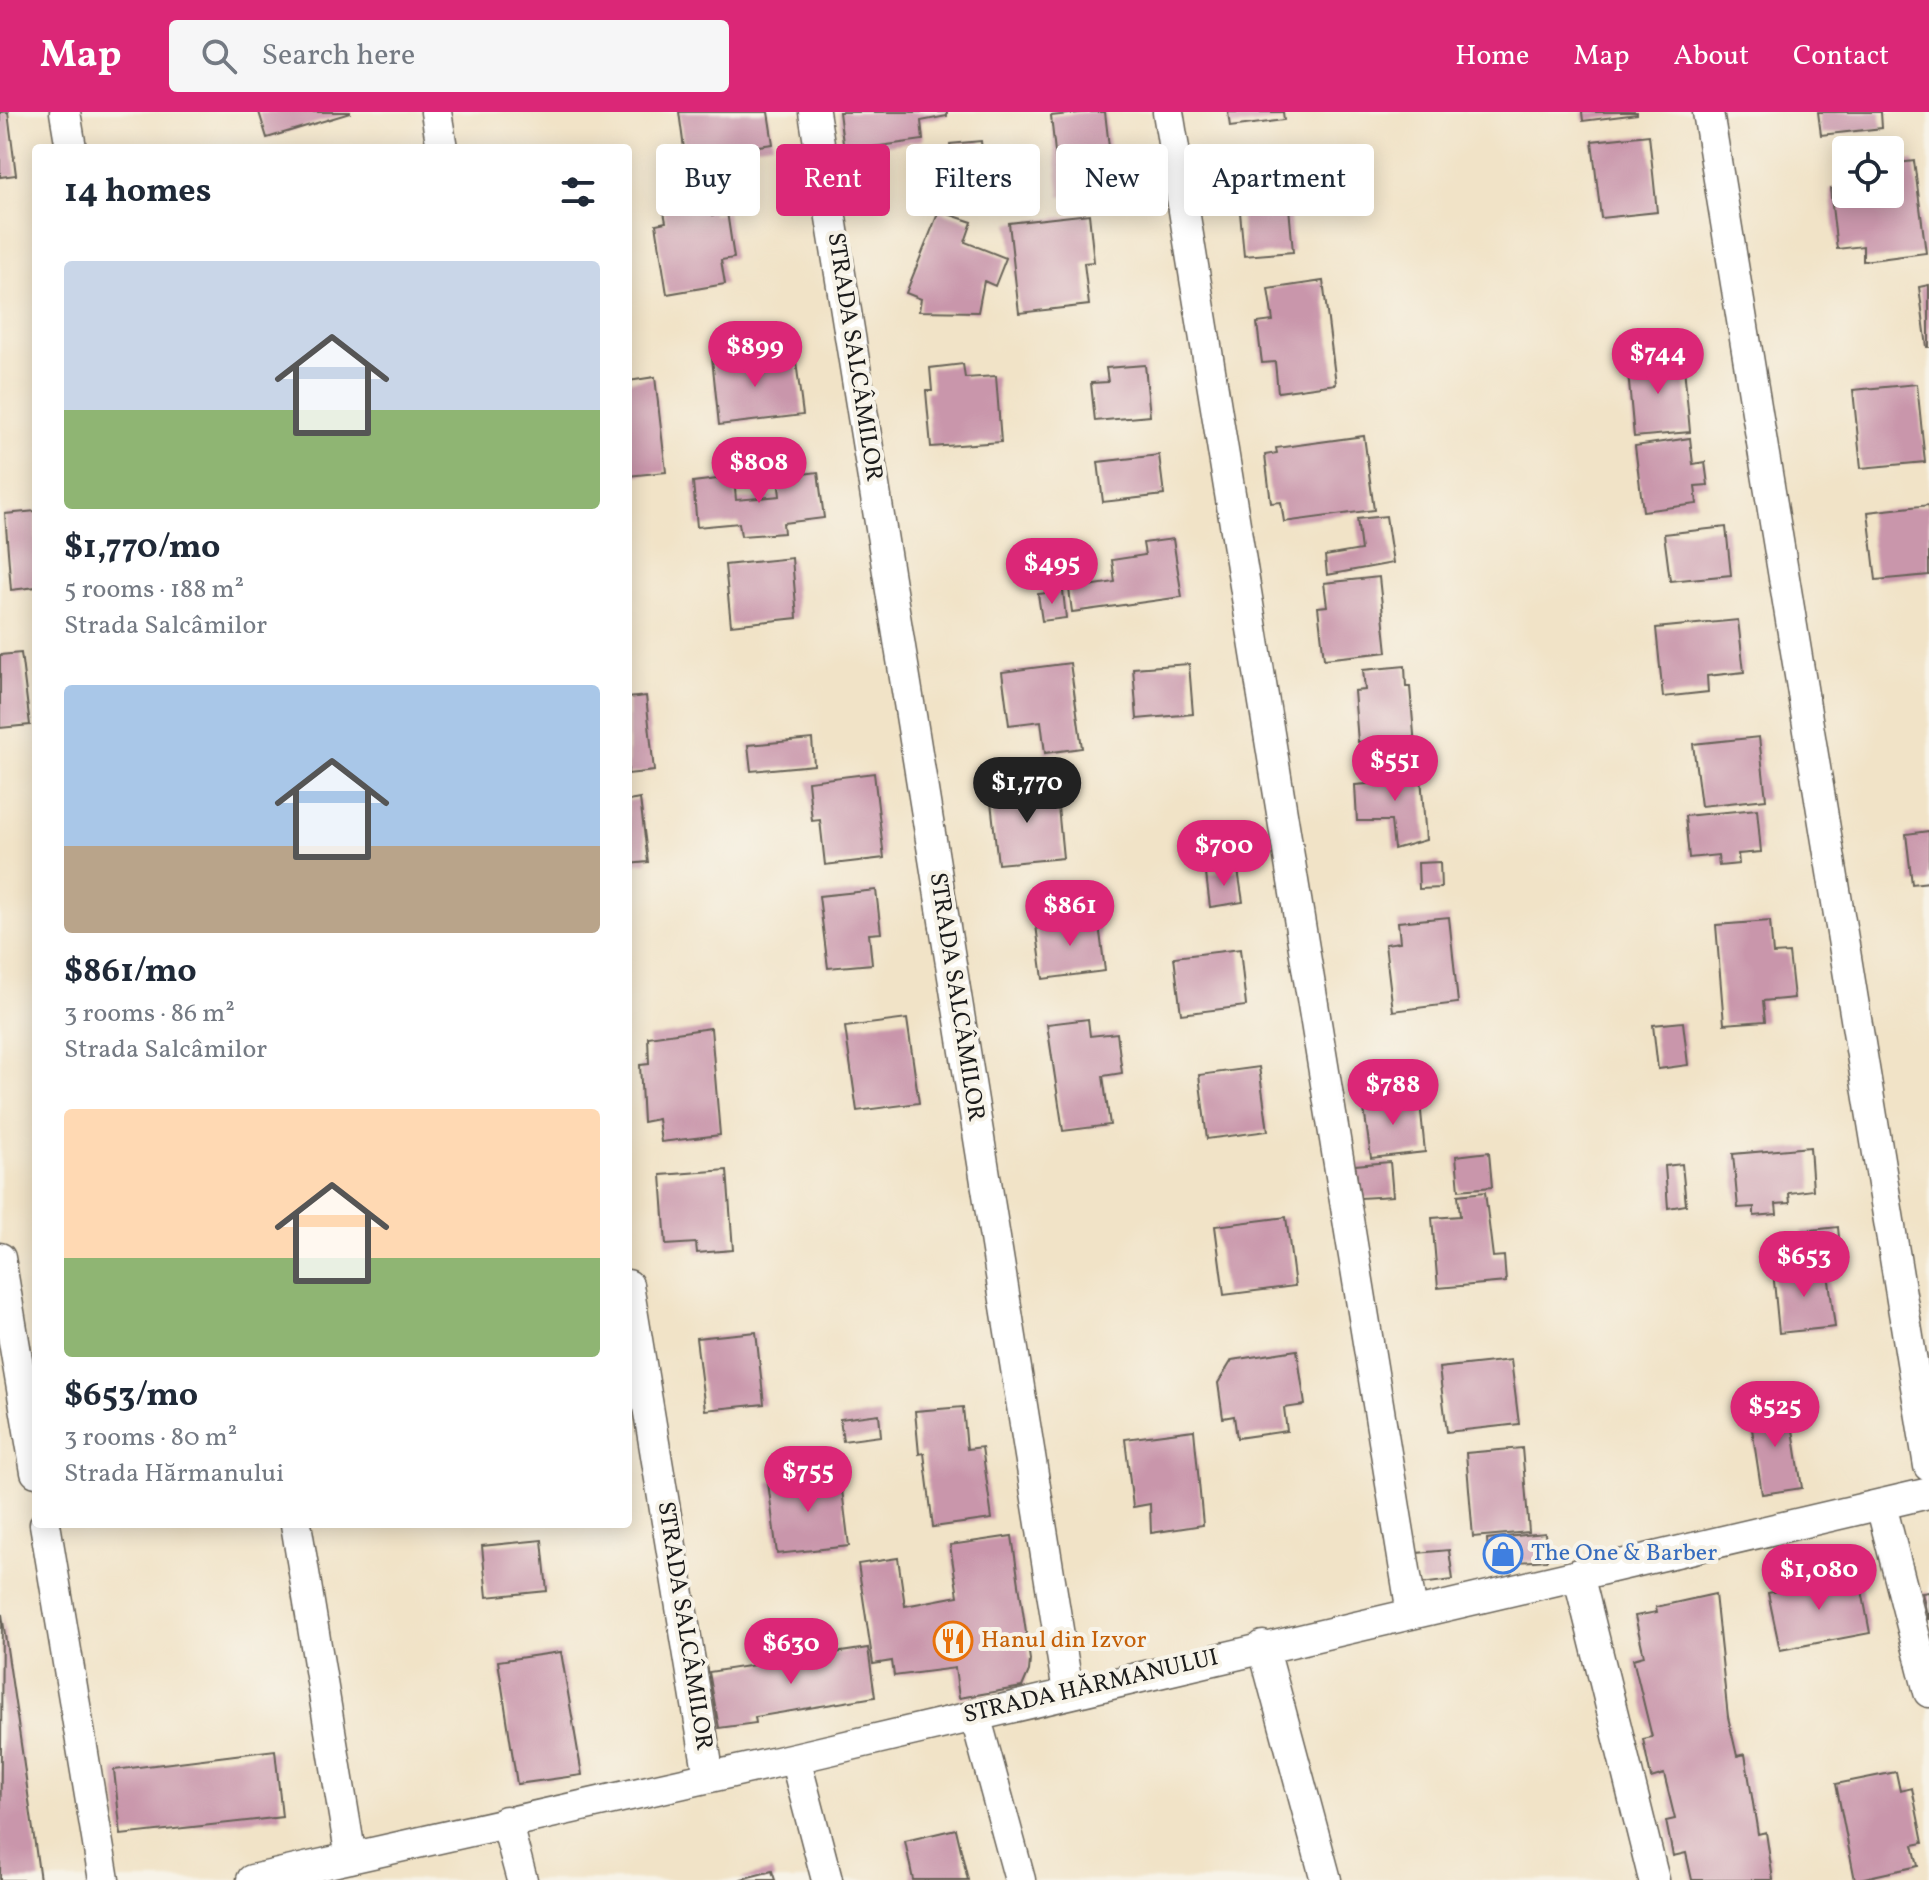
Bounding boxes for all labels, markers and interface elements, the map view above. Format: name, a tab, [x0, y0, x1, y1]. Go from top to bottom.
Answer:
search box	[169, 20, 729, 92]
text: Map	[40, 30, 121, 83]
icon: search	[197, 34, 241, 78]
text: Search here	[261, 35, 415, 77]
text: Home	[1455, 37, 1529, 76]
text: Map	[1573, 37, 1629, 76]
text: About	[1673, 37, 1749, 76]
text: Contact	[1793, 37, 1889, 76]
map controls	[1832, 136, 1904, 208]
button: locate	[1832, 136, 1904, 208]
chip: Buy	[656, 144, 760, 216]
chip: Rent	[776, 144, 890, 216]
chip: Filters	[906, 144, 1040, 216]
chip: New	[1056, 144, 1168, 216]
chip: Apartment	[1184, 144, 1374, 216]
text: 14 homes	[64, 169, 211, 216]
icon: filters	[556, 170, 600, 214]
street label: STRADA SALCÂMILOR	[818, 230, 890, 484]
icon: home	[260, 313, 404, 457]
pin: $899	[708, 321, 802, 389]
pin: $744	[1611, 328, 1705, 396]
text: $899	[726, 329, 784, 365]
text: $744	[1630, 336, 1686, 372]
pin: $808	[712, 437, 806, 505]
text: $808	[730, 445, 788, 481]
text: $1,770/mo	[64, 525, 221, 572]
pin: $495	[1005, 538, 1099, 606]
text: $495	[1024, 546, 1080, 582]
text: 5 rooms · 188 m²	[64, 572, 244, 608]
text: Strada Salcâmilor	[64, 608, 267, 644]
pin: $551	[1348, 735, 1442, 803]
icon: home	[260, 737, 404, 881]
text: $551	[1370, 743, 1420, 779]
pin: $1,770	[962, 757, 1092, 825]
text: $1,770	[991, 765, 1063, 801]
pin: $700	[1177, 820, 1271, 888]
text: $700	[1195, 828, 1253, 864]
street label: STRADA SALCÂMILOR	[920, 870, 992, 1124]
pin: $861	[1023, 880, 1117, 948]
text: $861	[1043, 888, 1097, 924]
text: $861/mo	[64, 949, 197, 996]
text: 3 rooms · 86 m²	[64, 996, 235, 1032]
text: Strada Salcâmilor	[64, 1032, 267, 1068]
pin: $788	[1346, 1059, 1440, 1127]
text: $788	[1366, 1067, 1420, 1103]
icon: home	[260, 1161, 404, 1305]
pin: $653	[1757, 1231, 1851, 1299]
text: $653	[1777, 1239, 1831, 1275]
text: $653/mo	[64, 1373, 198, 1420]
pin: $525	[1728, 1381, 1822, 1449]
text: $525	[1748, 1389, 1802, 1425]
text: 3 rooms · 80 m²	[64, 1420, 237, 1456]
pin: $755	[761, 1446, 855, 1514]
text: $755	[782, 1454, 834, 1490]
text: Strada Hărmanului	[64, 1456, 284, 1492]
street label: STRADA SALCÂMILOR	[648, 1499, 720, 1753]
shop icon: The One & Barber	[1482, 1533, 1524, 1575]
place label: The One & Barber	[1531, 1537, 1717, 1571]
pin: $1,080	[1754, 1544, 1884, 1612]
text: $1,080	[1780, 1552, 1858, 1588]
pin: $630	[744, 1618, 838, 1686]
restaurant icon: Hanul din Izvor	[932, 1620, 974, 1662]
place label: Hanul din Izvor	[981, 1624, 1147, 1658]
text: $630	[762, 1626, 820, 1662]
street label: STRADA HĂRMANULUI	[960, 1641, 1222, 1733]

